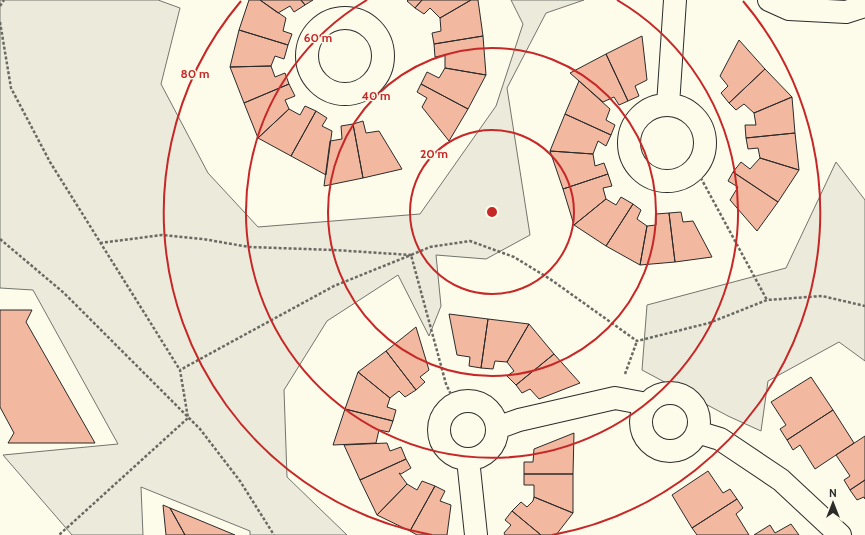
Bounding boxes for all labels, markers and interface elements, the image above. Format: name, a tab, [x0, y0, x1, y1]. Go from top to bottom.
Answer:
text: 60 m	[304, 30, 332, 45]
text: 80 m	[181, 66, 209, 81]
text: 40 m	[361, 88, 391, 103]
text: 20 m	[420, 146, 448, 161]
centre of rings	[485, 205, 499, 219]
north arrow	[813, 483, 853, 523]
text: N	[829, 486, 837, 500]

